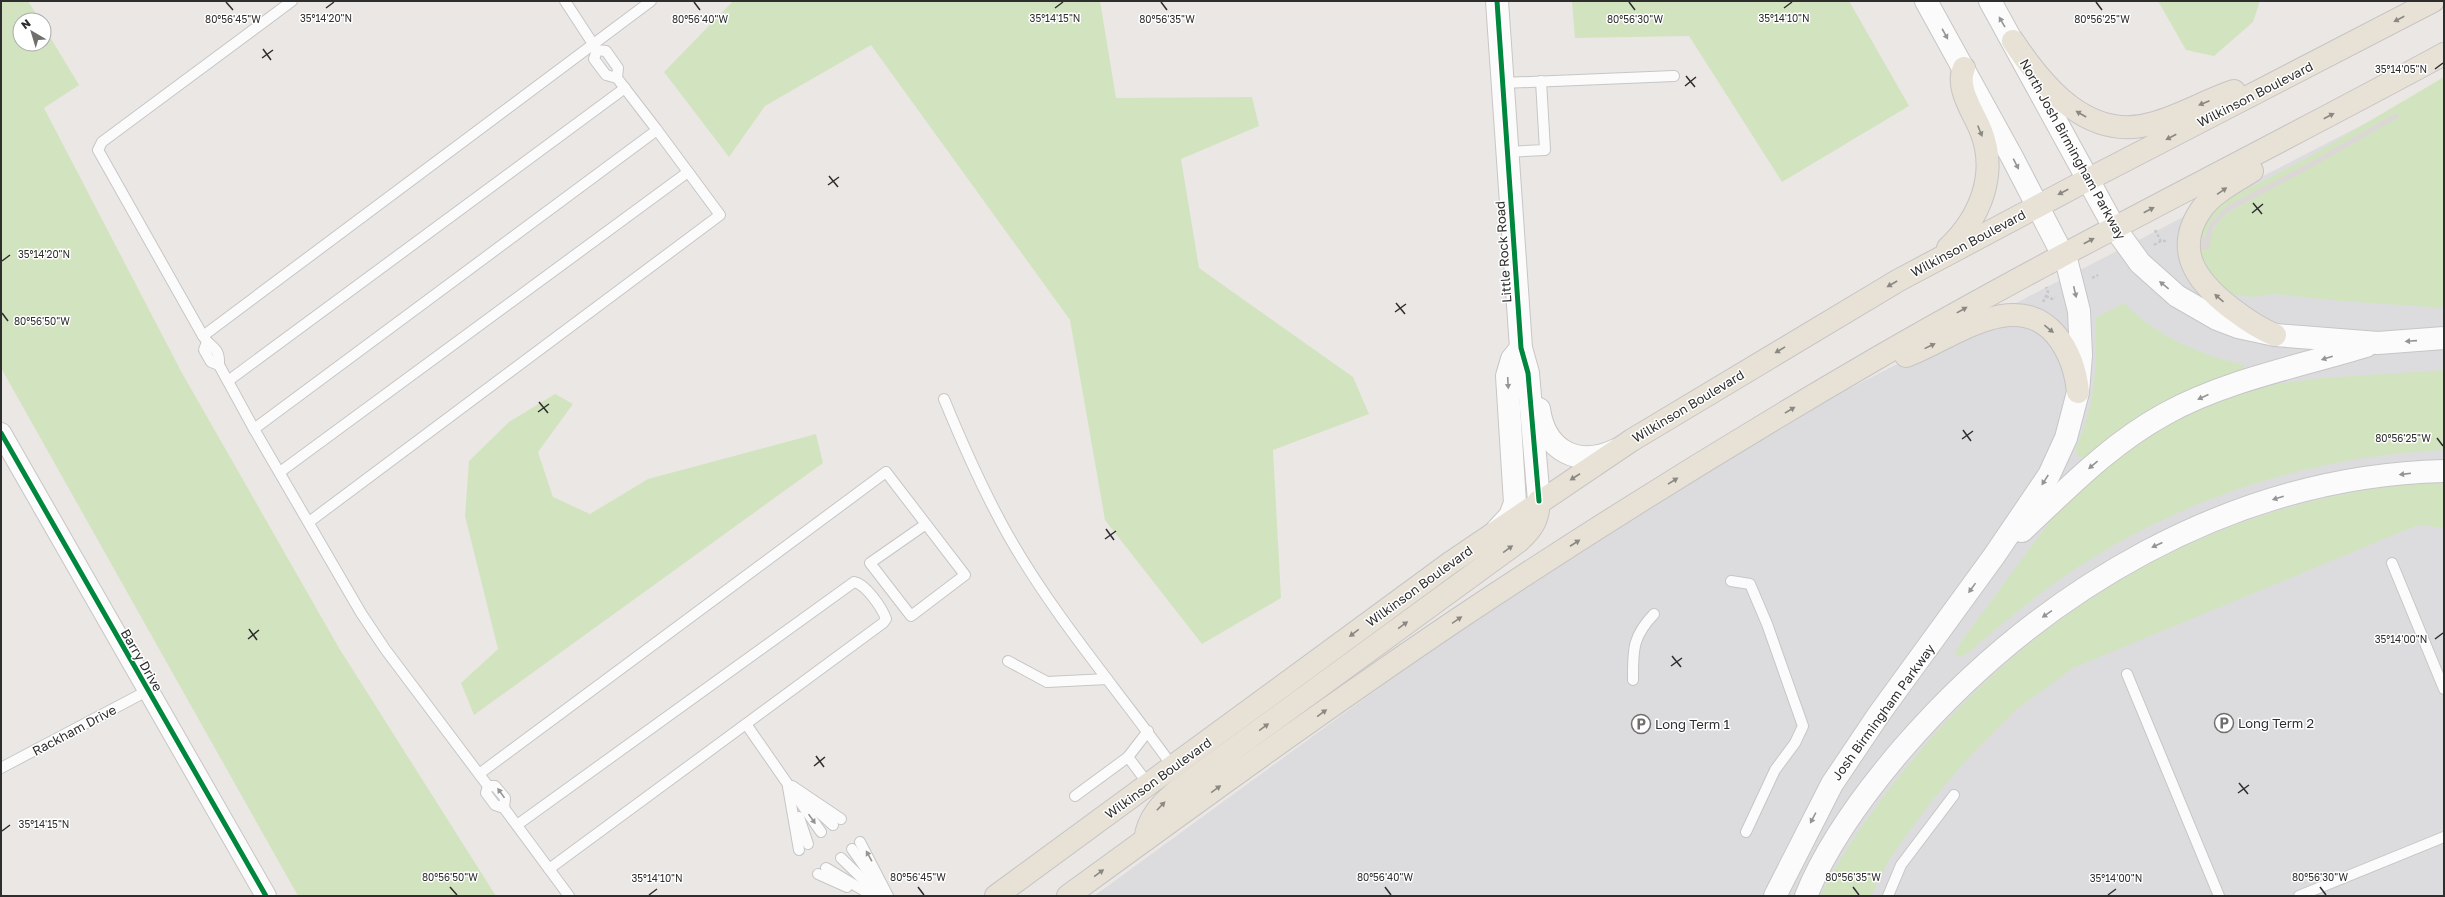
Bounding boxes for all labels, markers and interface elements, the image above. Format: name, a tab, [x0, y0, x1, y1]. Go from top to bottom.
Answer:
north arrow	[12, 12, 52, 52]
text: 35°14'20"N	[300, 12, 352, 24]
text: 35°14'15"N	[1030, 12, 1080, 24]
text: 35°14'10"N	[1758, 12, 1810, 24]
text: 80°56'45"W	[205, 13, 261, 25]
text: 80°56'40"W	[672, 13, 729, 25]
text: 80°56'35"W	[1139, 13, 1195, 25]
text: 80°56'30"W	[1607, 13, 1663, 25]
text: 80°56'25"W	[2074, 13, 2130, 25]
text: N	[18, 16, 33, 31]
one-way arrow	[1999, 16, 2006, 28]
one-way arrow	[2393, 16, 2405, 22]
one-way arrow	[1942, 29, 1948, 40]
street label: North Josh Birmingham Parkway	[2017, 56, 2130, 243]
street label: Wilkinson Boulevard	[2194, 58, 2316, 130]
text: 35°14'05"N	[2375, 63, 2427, 75]
one-way arrow	[2199, 100, 2210, 106]
one-way arrow	[2075, 111, 2087, 118]
one-way arrow	[2323, 113, 2335, 120]
one-way arrow	[1978, 125, 1984, 137]
one-way arrow	[2165, 134, 2177, 141]
one-way arrow	[2013, 158, 2019, 169]
one-way arrow	[2217, 187, 2228, 195]
one-way arrow	[2057, 189, 2069, 196]
street label: Little Rock Road	[1491, 201, 1515, 303]
street label: Wilkinson Boulevard	[1908, 206, 2028, 280]
one-way arrow	[2143, 207, 2155, 213]
one-way arrow	[2083, 238, 2094, 244]
text: 35°14'20"N	[18, 248, 70, 260]
one-way arrow	[1886, 280, 1898, 287]
one-way arrow	[2158, 281, 2169, 290]
one-way arrow	[2072, 285, 2078, 298]
one-way arrow	[2214, 293, 2224, 303]
one-way arrow	[1956, 307, 1968, 314]
text: 80°56'50"W	[14, 315, 70, 327]
one-way arrow	[2044, 325, 2055, 334]
one-way arrow	[2405, 337, 2417, 344]
one-way arrow	[1924, 343, 1935, 349]
one-way arrow	[1775, 346, 1785, 354]
one-way arrow	[2321, 355, 2333, 361]
street label: Wilkinson Boulevard	[1629, 366, 1747, 446]
one-way arrow	[1504, 377, 1511, 389]
one-way arrow	[2197, 393, 2209, 400]
one-way arrow	[1785, 406, 1795, 414]
text: 80°56'25"W	[2375, 432, 2431, 444]
one-way arrow	[2088, 461, 2099, 470]
one-way arrow	[2399, 471, 2411, 477]
one-way arrow	[1569, 474, 1580, 481]
one-way arrow	[2041, 475, 2049, 485]
one-way arrow	[1667, 478, 1679, 485]
one-way arrow	[2271, 495, 2283, 501]
one-way arrow	[1570, 539, 1580, 547]
street label: Wilkinson Boulevard	[1363, 542, 1475, 630]
one-way arrow	[2151, 542, 2162, 548]
one-way arrow	[1503, 545, 1514, 554]
one-way arrow	[1968, 583, 1976, 594]
one-way arrow	[2041, 610, 2052, 618]
one-way arrow	[1452, 616, 1463, 624]
one-way arrow	[1397, 621, 1408, 630]
street label: Barry Drive	[118, 626, 166, 694]
one-way arrow	[1349, 629, 1360, 638]
text: 35°14'00"N	[2375, 633, 2427, 645]
street label: Josh Birmingham Parkway	[1828, 640, 1938, 783]
street label: Rackham Drive	[29, 701, 119, 759]
one-way arrow	[1316, 709, 1327, 717]
parking icon: Long Term 2	[2213, 712, 2235, 734]
parking icon: Long Term 1	[1630, 713, 1652, 735]
place label: Long Term 2	[2238, 715, 2314, 731]
place label: Long Term 1	[1655, 716, 1730, 732]
one-way arrow	[1259, 723, 1269, 731]
street label: Wilkinson Boulevard	[1102, 734, 1214, 822]
one-way arrow	[1211, 785, 1221, 793]
one-way arrow	[497, 788, 505, 798]
one-way arrow	[1156, 801, 1166, 811]
one-way arrow	[1810, 813, 1817, 824]
one-way arrow	[808, 814, 816, 824]
text: 35°14'15"N	[19, 818, 69, 830]
one-way arrow	[865, 850, 872, 862]
one-way arrow	[1094, 869, 1104, 877]
text: 80°56'50"W	[422, 871, 478, 883]
text: 80°56'45"W	[890, 871, 946, 883]
text: 80°56'40"W	[1357, 871, 1414, 883]
text: 80°56'35"W	[1825, 871, 1881, 883]
text: 80°56'30"W	[2292, 871, 2348, 883]
text: 35°14'10"N	[631, 872, 683, 884]
text: 35°14'00"N	[2090, 872, 2142, 884]

